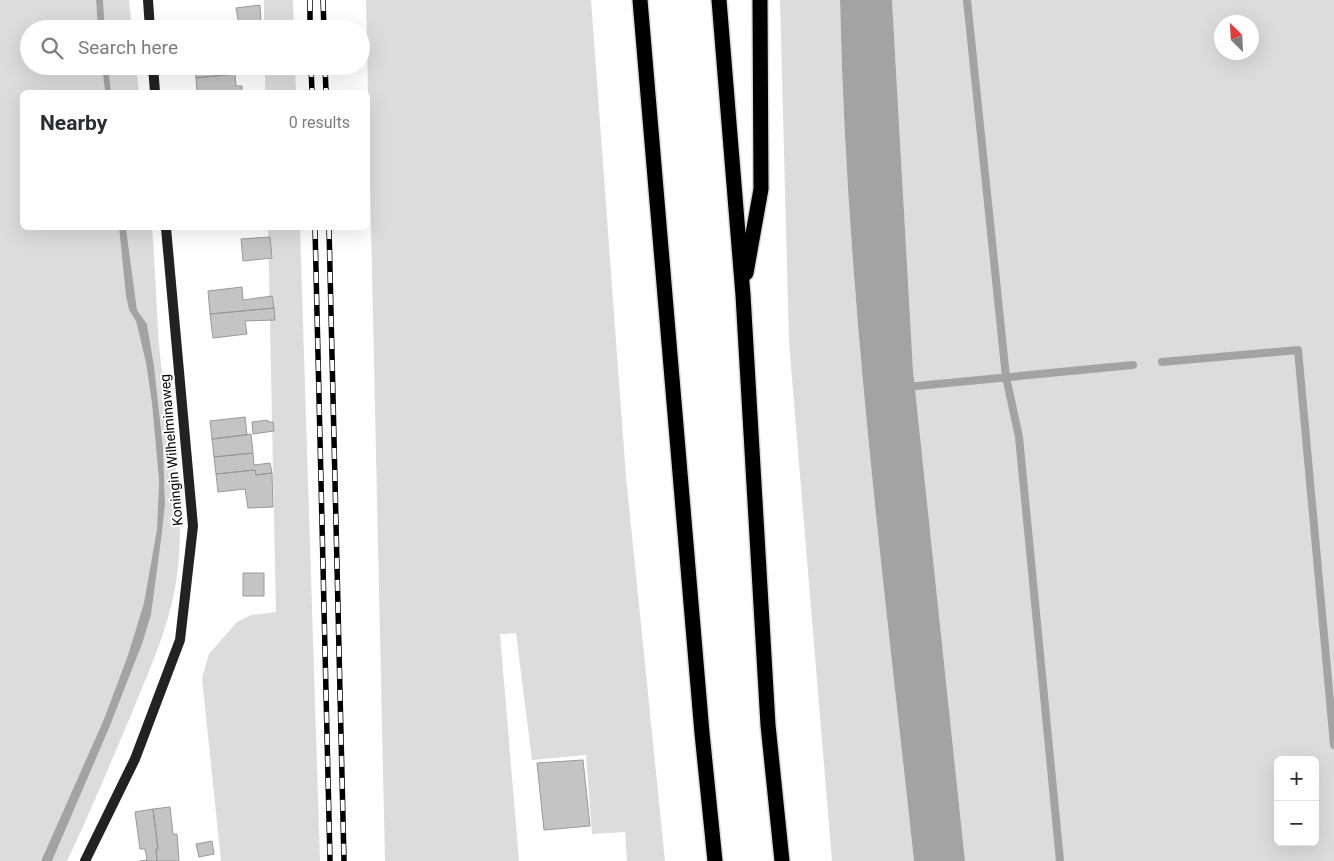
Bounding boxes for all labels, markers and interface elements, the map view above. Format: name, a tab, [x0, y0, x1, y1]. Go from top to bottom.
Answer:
north arrow	[1214, 15, 1259, 60]
search box	[20, 20, 370, 75]
icon: search	[38, 34, 66, 62]
text: Search here	[78, 36, 178, 59]
text: Nearby	[40, 111, 107, 135]
text: 0 results	[289, 113, 350, 132]
street label: Koningin Wilhelminaweg	[156, 373, 186, 527]
map controls	[1274, 756, 1319, 846]
button: +	[1274, 756, 1319, 801]
button: −	[1274, 801, 1319, 846]

